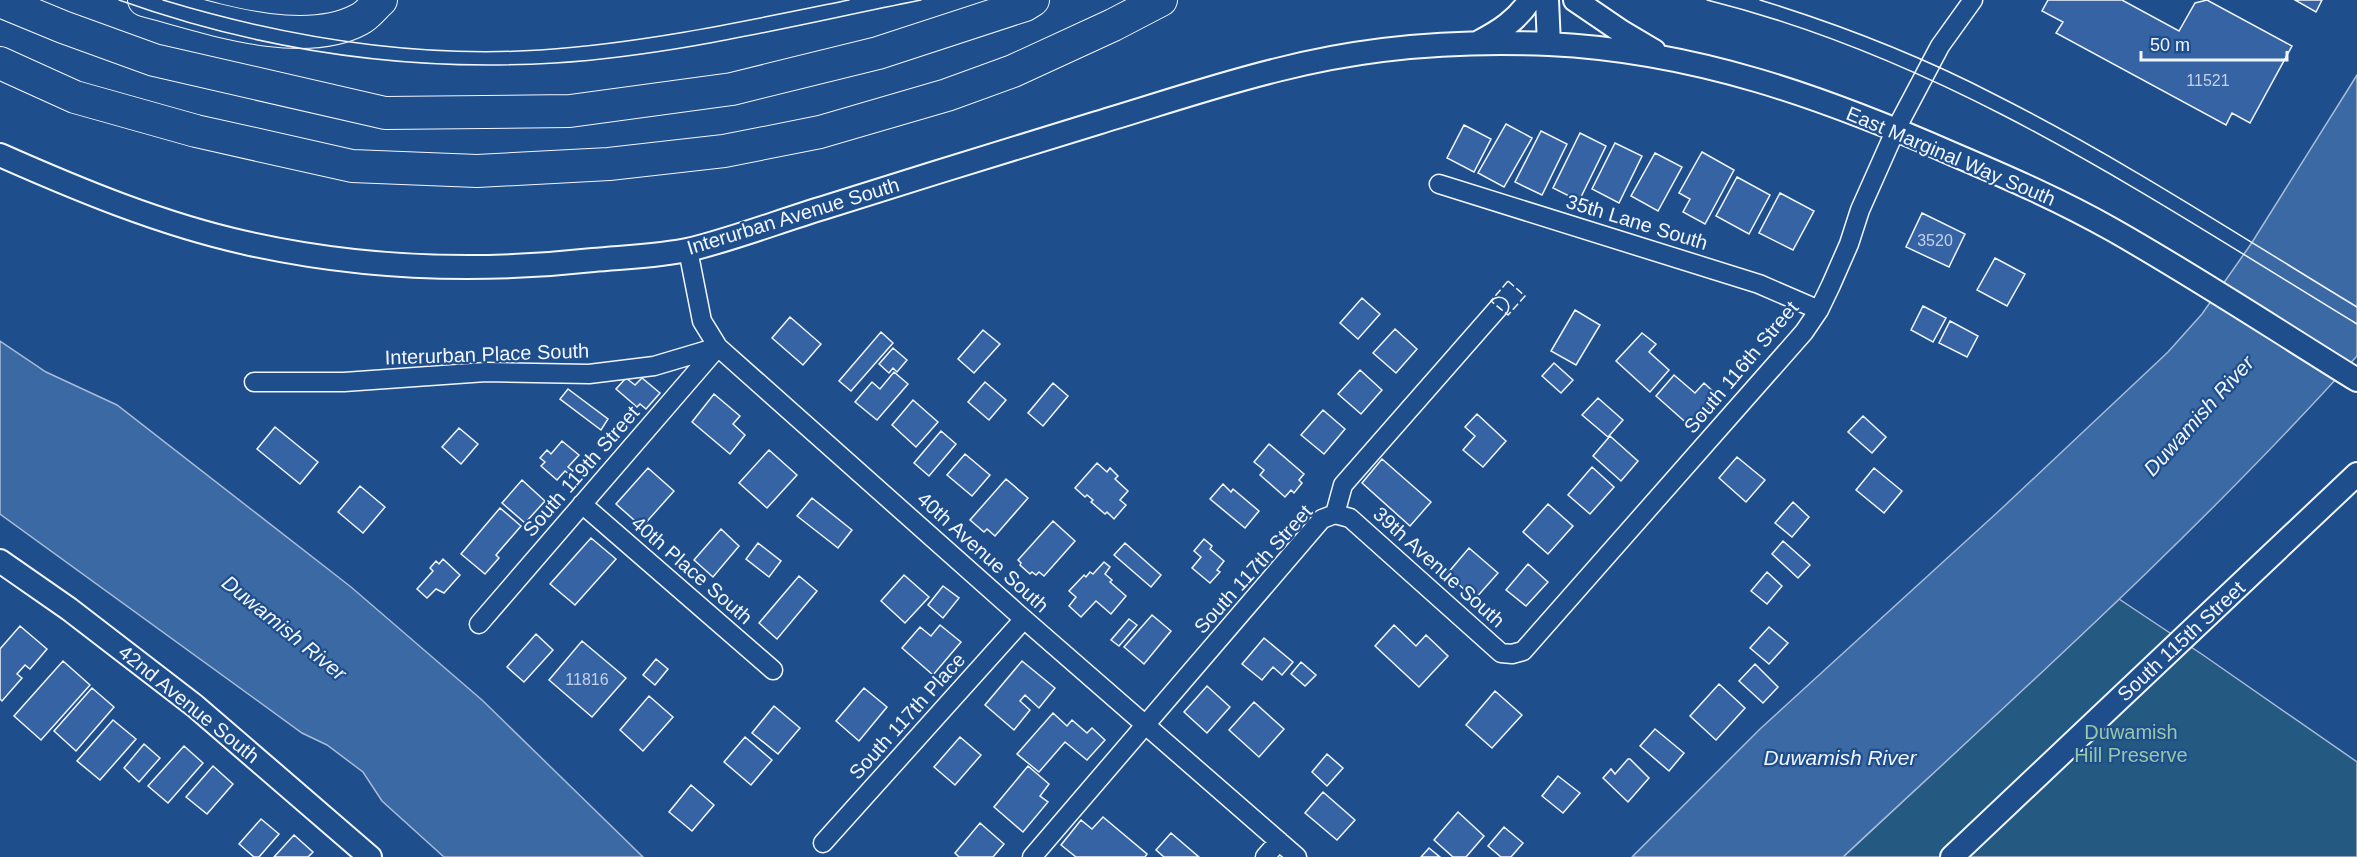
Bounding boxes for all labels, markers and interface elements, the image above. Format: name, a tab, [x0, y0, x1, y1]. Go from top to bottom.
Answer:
scale bar	[2141, 24, 2286, 62]
text: 50 m	[2150, 35, 2190, 55]
house number: 11521	[2186, 72, 2230, 89]
street label: East Marginal Way South	[1843, 102, 2059, 210]
street label: Interurban Avenue South	[684, 173, 902, 259]
street label: 35th Lane South	[1564, 190, 1710, 254]
house number: 3520	[1917, 232, 1953, 249]
street label: South 116th Street	[1679, 296, 1803, 437]
street label: Interurban Place South	[384, 339, 590, 369]
water label: Duwamish River	[2139, 350, 2259, 480]
street label: South 119th Street	[518, 401, 644, 541]
street label: 40th Avenue South	[913, 487, 1053, 617]
street label: South 117th Street	[1190, 500, 1317, 638]
street label: 39th Avenue South	[1369, 502, 1509, 632]
street label: 40th Place South	[627, 512, 757, 628]
water label: Duwamish River	[218, 571, 352, 685]
street label: South 115th Street	[2113, 576, 2249, 705]
street label: 42nd Avenue South	[114, 641, 264, 767]
street label: South 117th Place	[845, 648, 969, 784]
house number: 11816	[565, 671, 609, 688]
park label: Duwamish Hill Preserve	[2074, 721, 2188, 766]
water label: Duwamish River	[1764, 746, 1917, 769]

